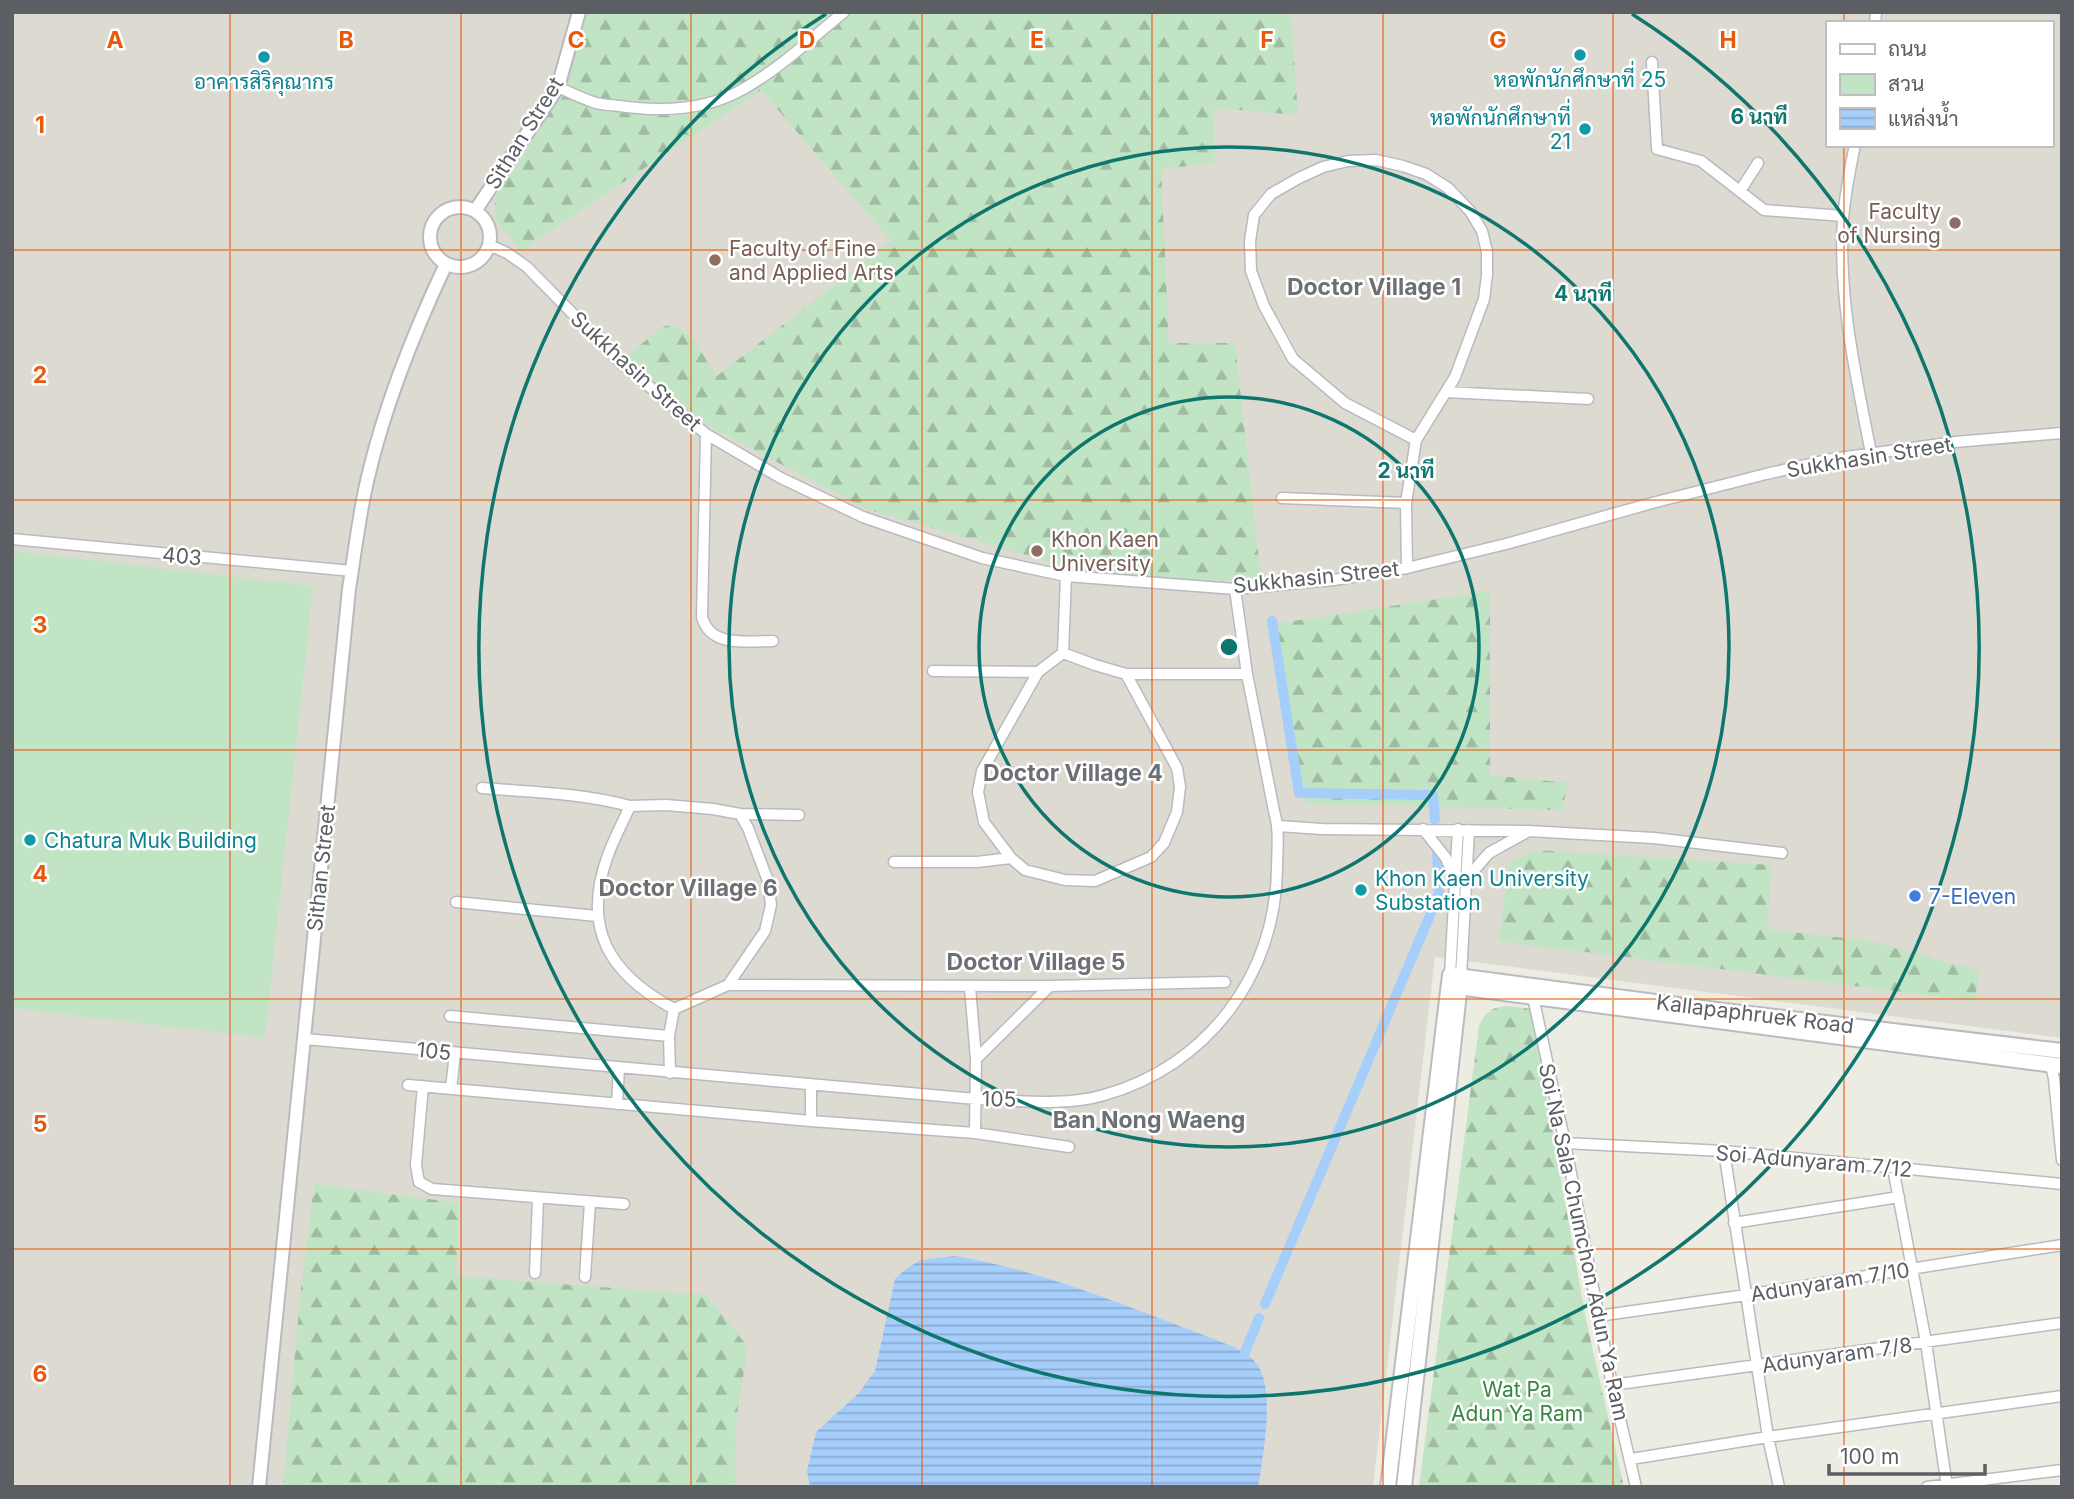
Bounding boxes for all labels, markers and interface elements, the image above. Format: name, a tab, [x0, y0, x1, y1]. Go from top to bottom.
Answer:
legend	[1826, 21, 2053, 147]
text: A	[106, 26, 124, 54]
text: B	[338, 26, 354, 54]
text: C	[567, 26, 585, 54]
text: D	[799, 26, 815, 54]
text: E	[1030, 26, 1044, 54]
text: F	[1260, 26, 1274, 54]
text: G	[1489, 26, 1507, 54]
text: H	[1719, 26, 1737, 54]
text: ถนน	[1888, 36, 1927, 61]
marker: หอพักนักศึกษาที่ 25	[1572, 47, 1588, 63]
marker: อาคารสิริคุณากร	[256, 49, 272, 65]
place label: หอพักนักศึกษาที่ 25	[1494, 60, 1666, 92]
place label: อาคารสิริคุณากร	[194, 69, 334, 96]
text: สวน	[1888, 71, 1924, 96]
street label: Sithan Street	[480, 72, 568, 194]
place label: หอพักนักศึกษาที่ 21	[1430, 98, 1571, 154]
text: แหล่งน้ำ	[1888, 101, 1959, 131]
text: 6 นาที	[1730, 104, 1788, 129]
text: 1	[35, 111, 45, 139]
marker: หอพักนักศึกษาที่ 21	[1577, 121, 1593, 137]
place label: Faculty of Nursing	[1837, 199, 1941, 248]
marker: Faculty of Nursing	[1947, 215, 1963, 231]
place label: Faculty of Fine and Applied Arts	[729, 236, 894, 285]
marker: Faculty of Fine and Applied Arts	[707, 252, 723, 268]
district label: Doctor Village 1	[1287, 273, 1461, 301]
text: 4 นาที	[1554, 281, 1612, 306]
street label: Sukkhasin Street	[566, 306, 706, 436]
text: 2	[33, 361, 47, 389]
street label: Sukkhasin Street	[1785, 432, 1953, 482]
text: 2 นาที	[1378, 458, 1434, 483]
place label: Khon Kaen University	[1051, 527, 1159, 576]
street label: 403	[161, 541, 203, 571]
marker: Khon Kaen University	[1029, 543, 1045, 559]
street label: Sukkhasin Street	[1232, 556, 1400, 598]
text: 3	[33, 611, 47, 639]
centre of rings	[1217, 635, 1241, 659]
district label: Doctor Village 4	[983, 759, 1163, 787]
street label: Sithan Street	[302, 803, 340, 933]
place label: Chatura Muk Building	[44, 828, 257, 853]
marker: Chatura Muk Building	[22, 832, 38, 848]
text: 4	[32, 860, 48, 888]
place label: Khon Kaen University Substation	[1375, 866, 1589, 915]
district label: Doctor Village 6	[598, 874, 778, 902]
marker: Khon Kaen University Substation	[1353, 882, 1369, 898]
place label: 7-Eleven	[1929, 884, 2016, 909]
marker: 7-Eleven	[1907, 888, 1923, 904]
district label: Doctor Village 5	[947, 948, 1125, 976]
street label: Kallapaphruek Road	[1655, 989, 1855, 1039]
street label: 105	[416, 1037, 452, 1065]
street label: Soi Na Sala Chumchon Adun Ya Ram	[1534, 1061, 1634, 1423]
street label: 105	[982, 1086, 1016, 1112]
district label: Ban Nong Waeng	[1053, 1106, 1245, 1134]
text: 5	[33, 1110, 47, 1138]
street label: Soi Adunyaram 7/12	[1715, 1140, 1913, 1182]
street label: Adunyaram 7/10	[1749, 1257, 1911, 1307]
street label: Adunyaram 7/8	[1760, 1332, 1914, 1378]
text: 6	[33, 1360, 47, 1388]
park label: Wat Pa Adun Ya Ram	[1451, 1377, 1583, 1426]
scale bar	[1829, 1432, 1985, 1476]
text: 100 m	[1840, 1444, 1899, 1469]

